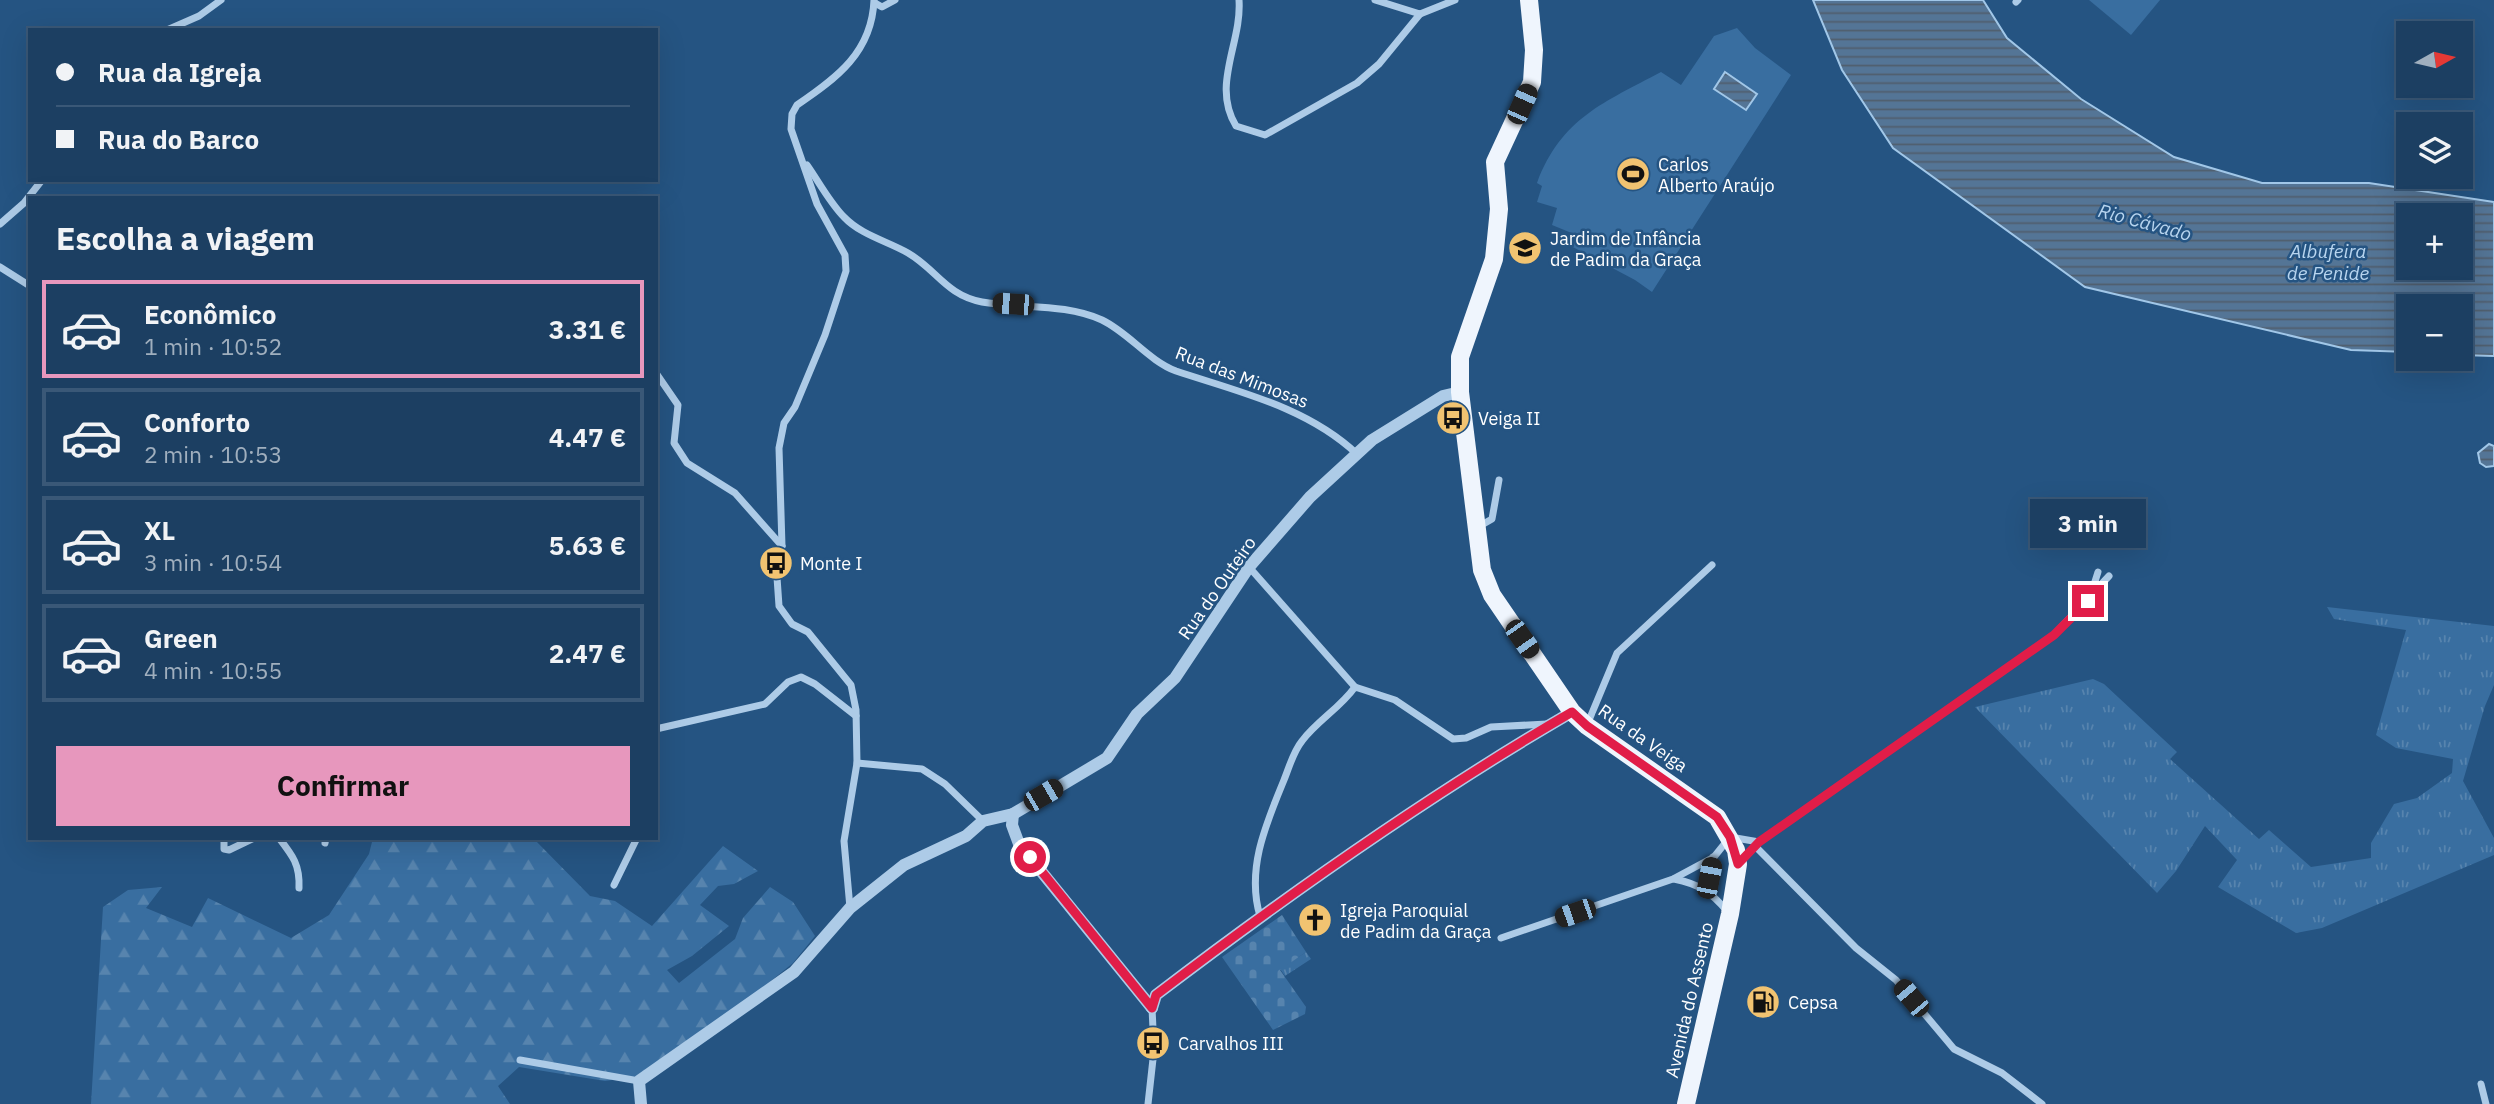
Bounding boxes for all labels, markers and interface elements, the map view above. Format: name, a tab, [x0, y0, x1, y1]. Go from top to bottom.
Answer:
north arrow	[2396, 21, 2473, 98]
map controls	[2396, 21, 2473, 371]
text: Rua da Igreja	[98, 55, 262, 89]
car	[1504, 81, 1541, 127]
button: layers	[2396, 112, 2473, 189]
text: Rua do Barco	[98, 122, 259, 156]
place label: Carlos Alberto Araújo	[1658, 153, 1775, 197]
sports icon: Carlos Alberto Araújo	[1614, 155, 1652, 193]
water label: Rio Cávado	[2096, 198, 2194, 246]
button: +	[2396, 203, 2473, 280]
text: Escolha a viagem	[56, 217, 315, 259]
place label: Jardim de Infância de Padim da Graça	[1550, 227, 1702, 271]
school or university icon: Jardim de Infância de Padim da Graça	[1506, 229, 1544, 267]
water label: Albufeira de Penide	[2287, 239, 2369, 285]
car	[992, 292, 1035, 316]
button: −	[2396, 294, 2473, 371]
text: Econômico	[144, 297, 276, 331]
icon: car	[60, 298, 123, 361]
text: 3.31 €	[549, 312, 626, 346]
text: 1 min · 10:52	[144, 331, 282, 361]
street label: Rua das Mimosas	[1172, 341, 1312, 413]
bus stop icon: Veiga II	[1434, 399, 1472, 437]
text: Conforto	[144, 405, 250, 439]
icon: car	[60, 406, 123, 469]
place label: Veiga II	[1478, 407, 1541, 430]
text: 4.47 €	[549, 420, 626, 454]
text: 2 min · 10:53	[144, 439, 282, 469]
callout: 3 min	[2030, 500, 2146, 548]
text: 3 min	[2058, 508, 2118, 538]
text: XL	[144, 513, 175, 547]
icon: car	[60, 514, 123, 577]
text: 5.63 €	[549, 528, 626, 562]
street label: Rua do Outeiro	[1173, 532, 1261, 644]
bus stop icon: Monte I	[757, 544, 795, 582]
text: 3 min · 10:54	[144, 547, 282, 577]
place label: Monte I	[800, 552, 863, 575]
route end	[2072, 585, 2104, 617]
car	[1502, 616, 1543, 662]
text: Green	[144, 621, 218, 655]
icon: car	[60, 622, 123, 685]
text: 2.47 €	[549, 636, 626, 670]
text: 4 min · 10:55	[144, 655, 282, 685]
street label: Rua da Veiga	[1594, 699, 1692, 777]
button: Confirmar	[56, 746, 630, 826]
car	[1020, 775, 1067, 815]
route start	[1014, 841, 1046, 873]
car	[1695, 855, 1724, 901]
car	[1552, 896, 1599, 930]
place label: Igreja Paroquial de Padim da Graça	[1340, 899, 1492, 943]
church icon: Igreja Paroquial de Padim da Graça	[1296, 901, 1334, 939]
street label: Avenida do Assento	[1660, 920, 1718, 1080]
car	[1890, 975, 1933, 1021]
fuel station icon: Cepsa	[1744, 983, 1782, 1021]
place label: Cepsa	[1788, 991, 1838, 1014]
bus stop icon: Carvalhos III	[1134, 1024, 1172, 1062]
place label: Carvalhos III	[1178, 1032, 1284, 1055]

